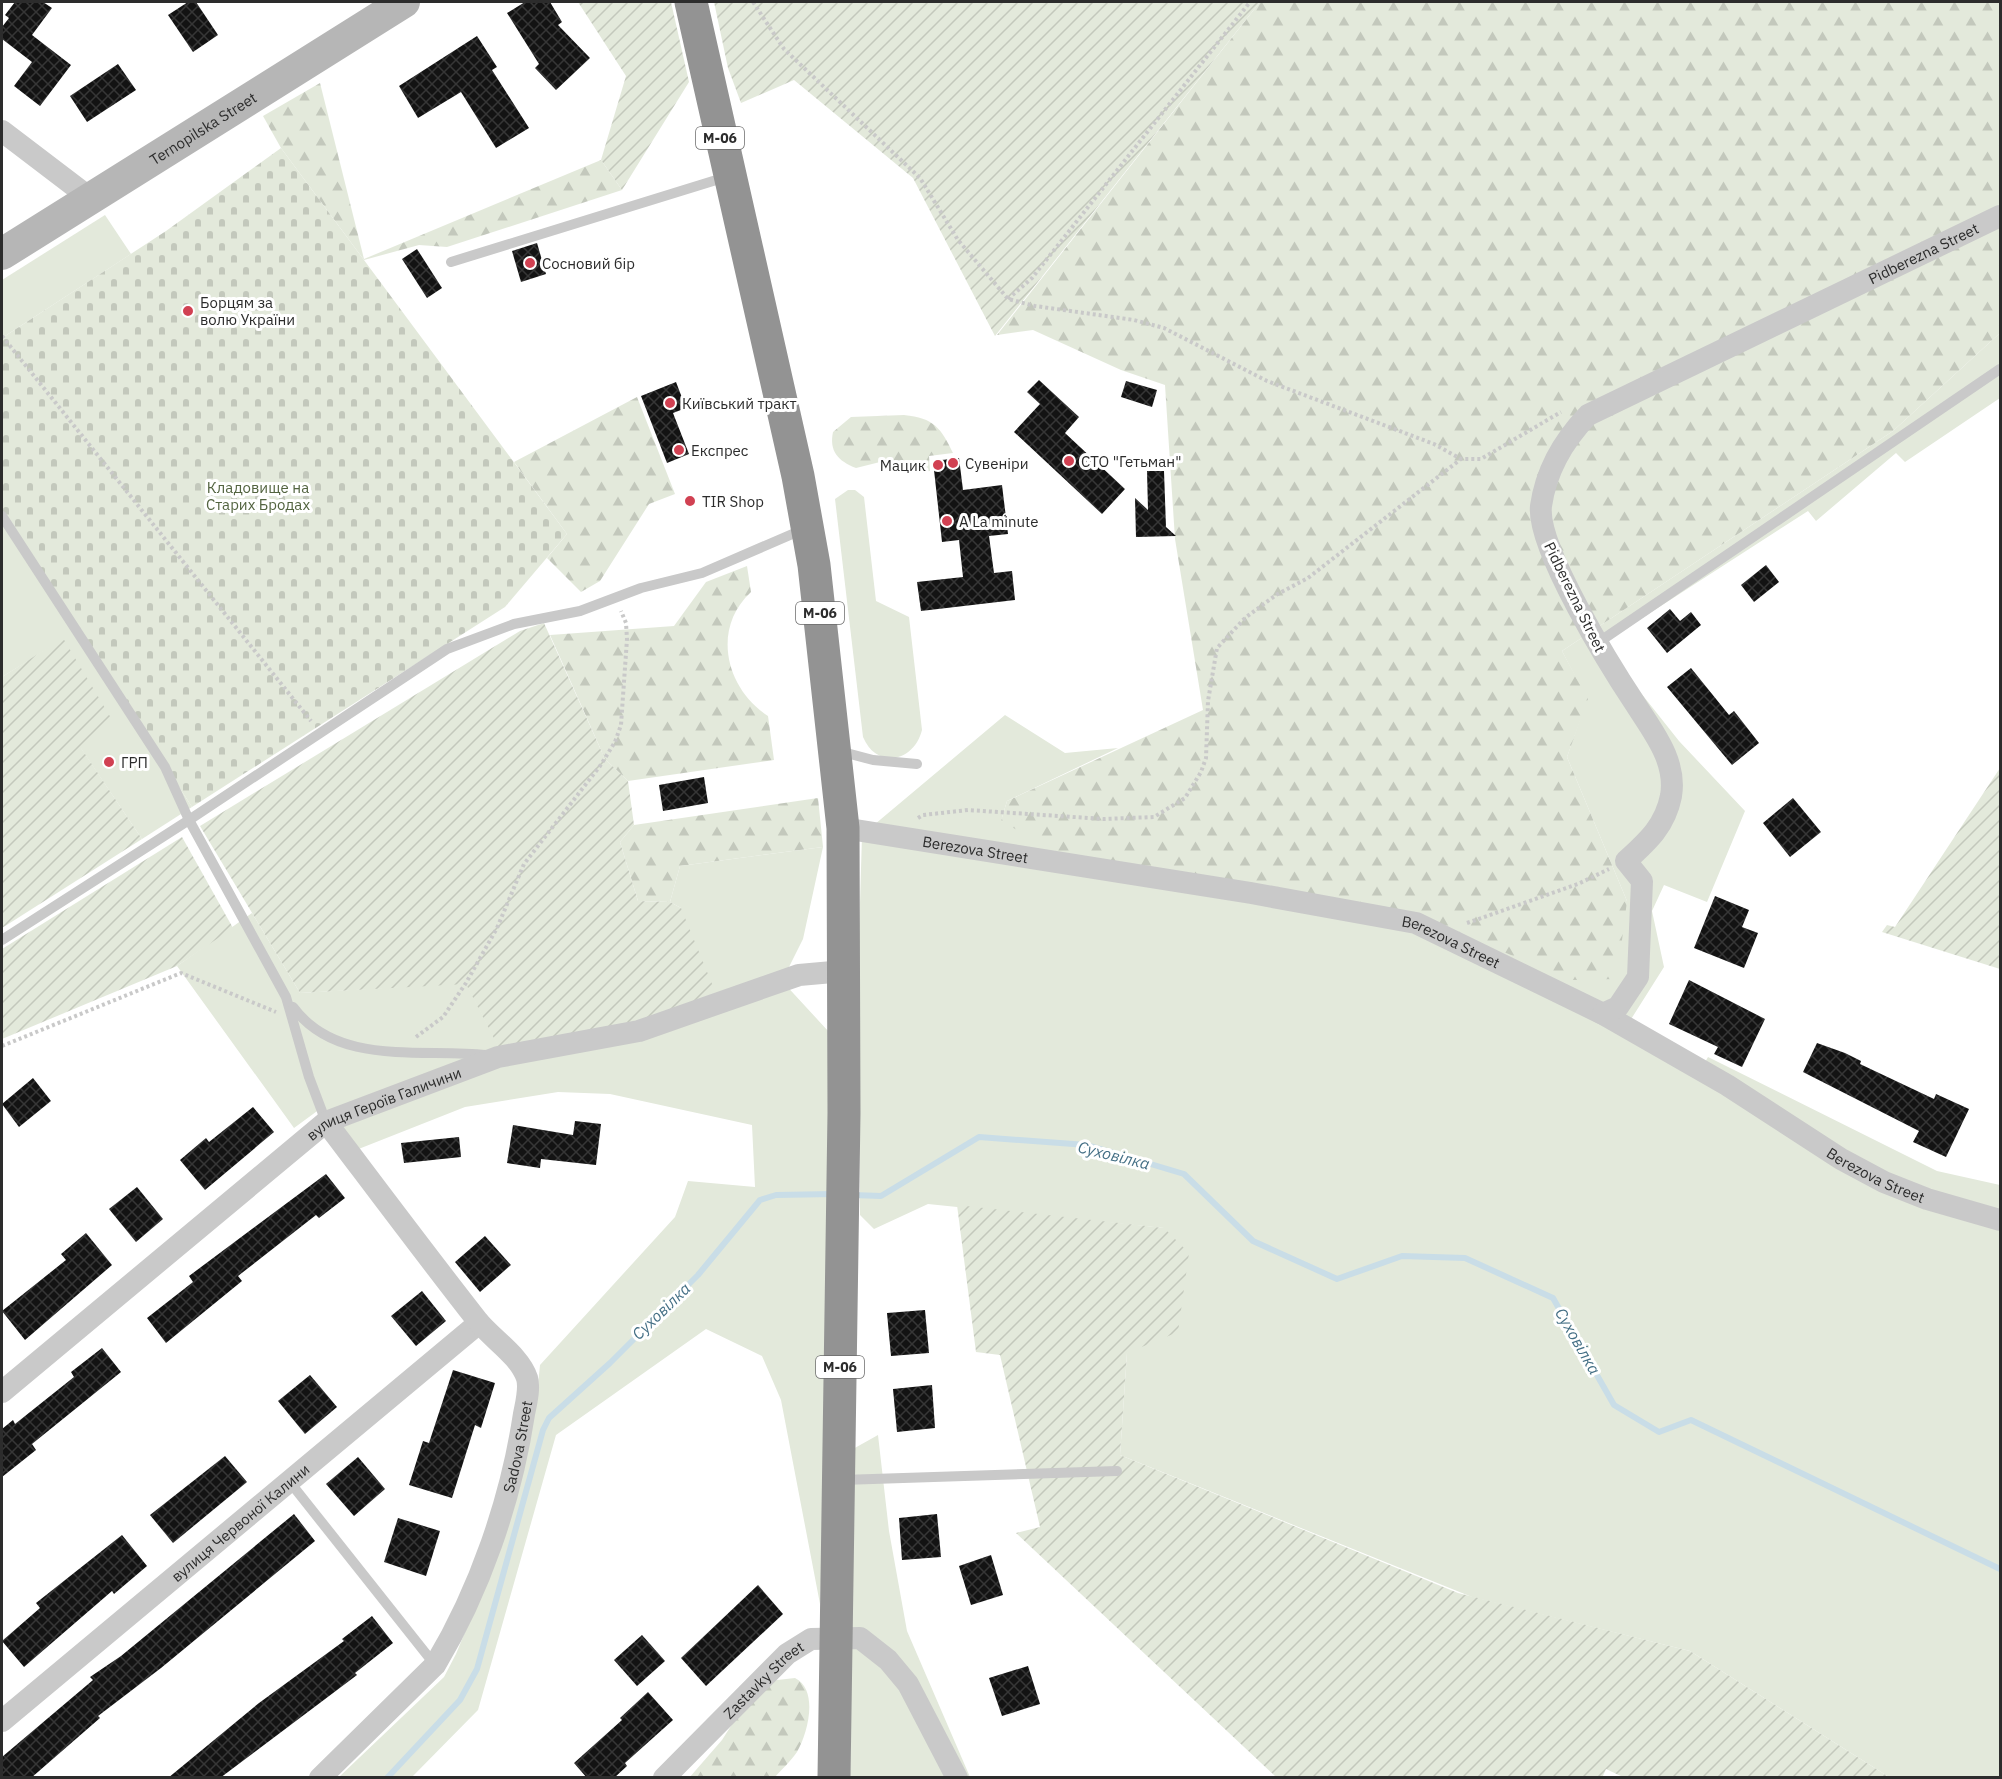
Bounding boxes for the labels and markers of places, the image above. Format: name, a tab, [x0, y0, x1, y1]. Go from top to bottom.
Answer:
place label: Сосновий бір	[542, 254, 635, 273]
marker: Сосновий бір	[523, 256, 537, 270]
place label: Борцям за волю України	[200, 293, 295, 329]
marker: Борцям за волю України	[181, 304, 195, 318]
place label: Київський тракт	[682, 394, 797, 413]
marker: Київський тракт	[663, 396, 677, 410]
place label: Експрес	[691, 441, 749, 460]
marker: Експрес	[672, 443, 686, 457]
place label: СТО "Гетьман"	[1081, 452, 1181, 471]
place label: Сувеніри	[965, 454, 1029, 473]
marker: СТО "Гетьман"	[1062, 454, 1076, 468]
place label: Мацик	[880, 456, 926, 475]
marker: Сувеніри	[946, 456, 960, 470]
marker: Мацик	[931, 458, 945, 472]
place label: TIR Shop	[702, 492, 764, 511]
marker: TIR Shop	[683, 494, 697, 508]
place label: A La minute	[959, 512, 1039, 531]
marker: A La minute	[940, 514, 954, 528]
place label: ГРП	[121, 753, 148, 772]
marker: ГРП	[102, 755, 116, 769]

